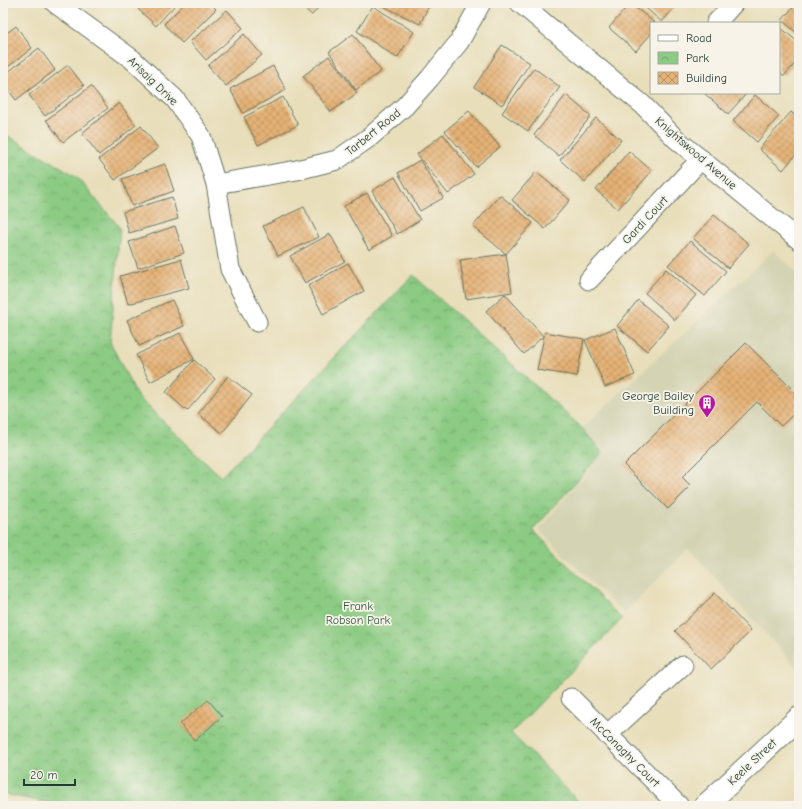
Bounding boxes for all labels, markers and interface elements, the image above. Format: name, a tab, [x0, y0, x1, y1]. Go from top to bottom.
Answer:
legend	[650, 22, 780, 94]
text: Road	[686, 31, 712, 45]
text: Park	[686, 51, 709, 65]
street label: Arisaig Drive	[125, 54, 181, 108]
text: Building	[686, 71, 727, 85]
street label: Tarbert Road	[343, 106, 403, 158]
street label: Knightswood Avenue	[652, 114, 740, 192]
street label: Gardi Court	[619, 193, 671, 247]
place label: George Bailey Building	[622, 389, 695, 417]
building icon: George Bailey Building	[697, 393, 717, 418]
park label: Frank Robson Park	[326, 599, 390, 627]
street label: McConaghy Court	[587, 714, 663, 790]
street label: Keele Street	[725, 736, 780, 788]
scale bar	[24, 761, 75, 787]
text: 20 m	[30, 768, 58, 782]

